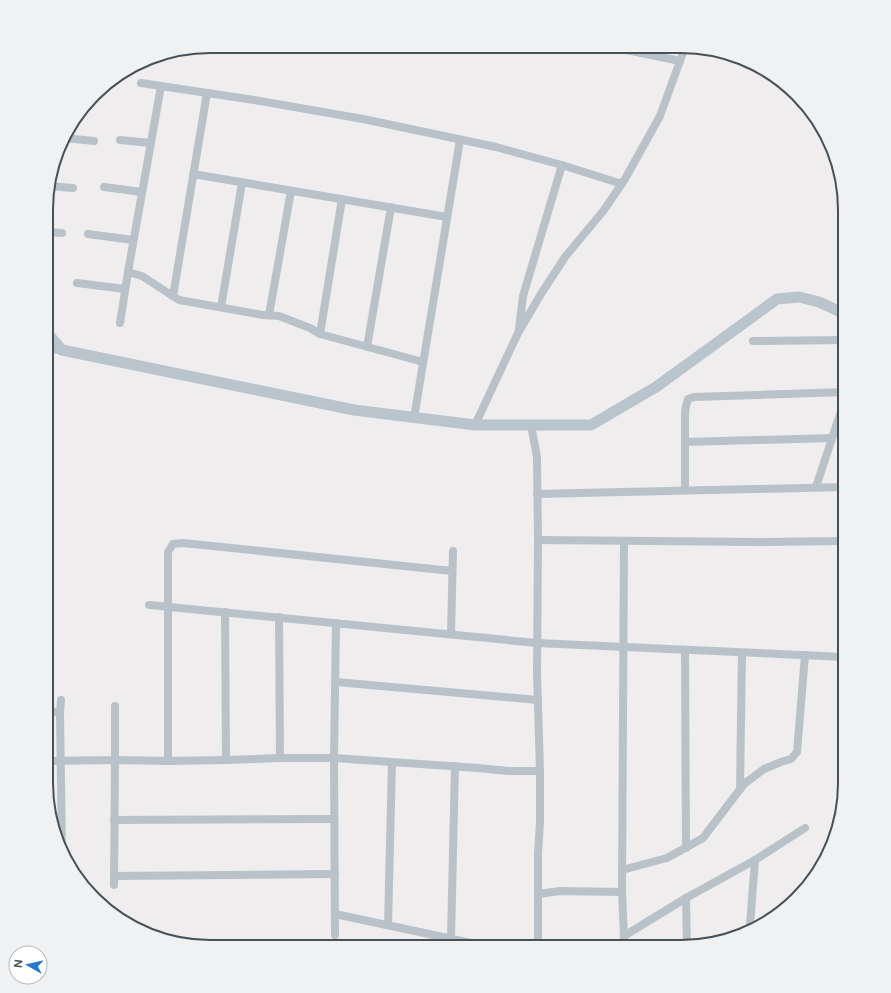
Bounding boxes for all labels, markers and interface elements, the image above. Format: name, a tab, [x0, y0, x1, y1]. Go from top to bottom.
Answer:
north arrow	[8, 945, 48, 985]
text: N	[12, 959, 25, 969]

